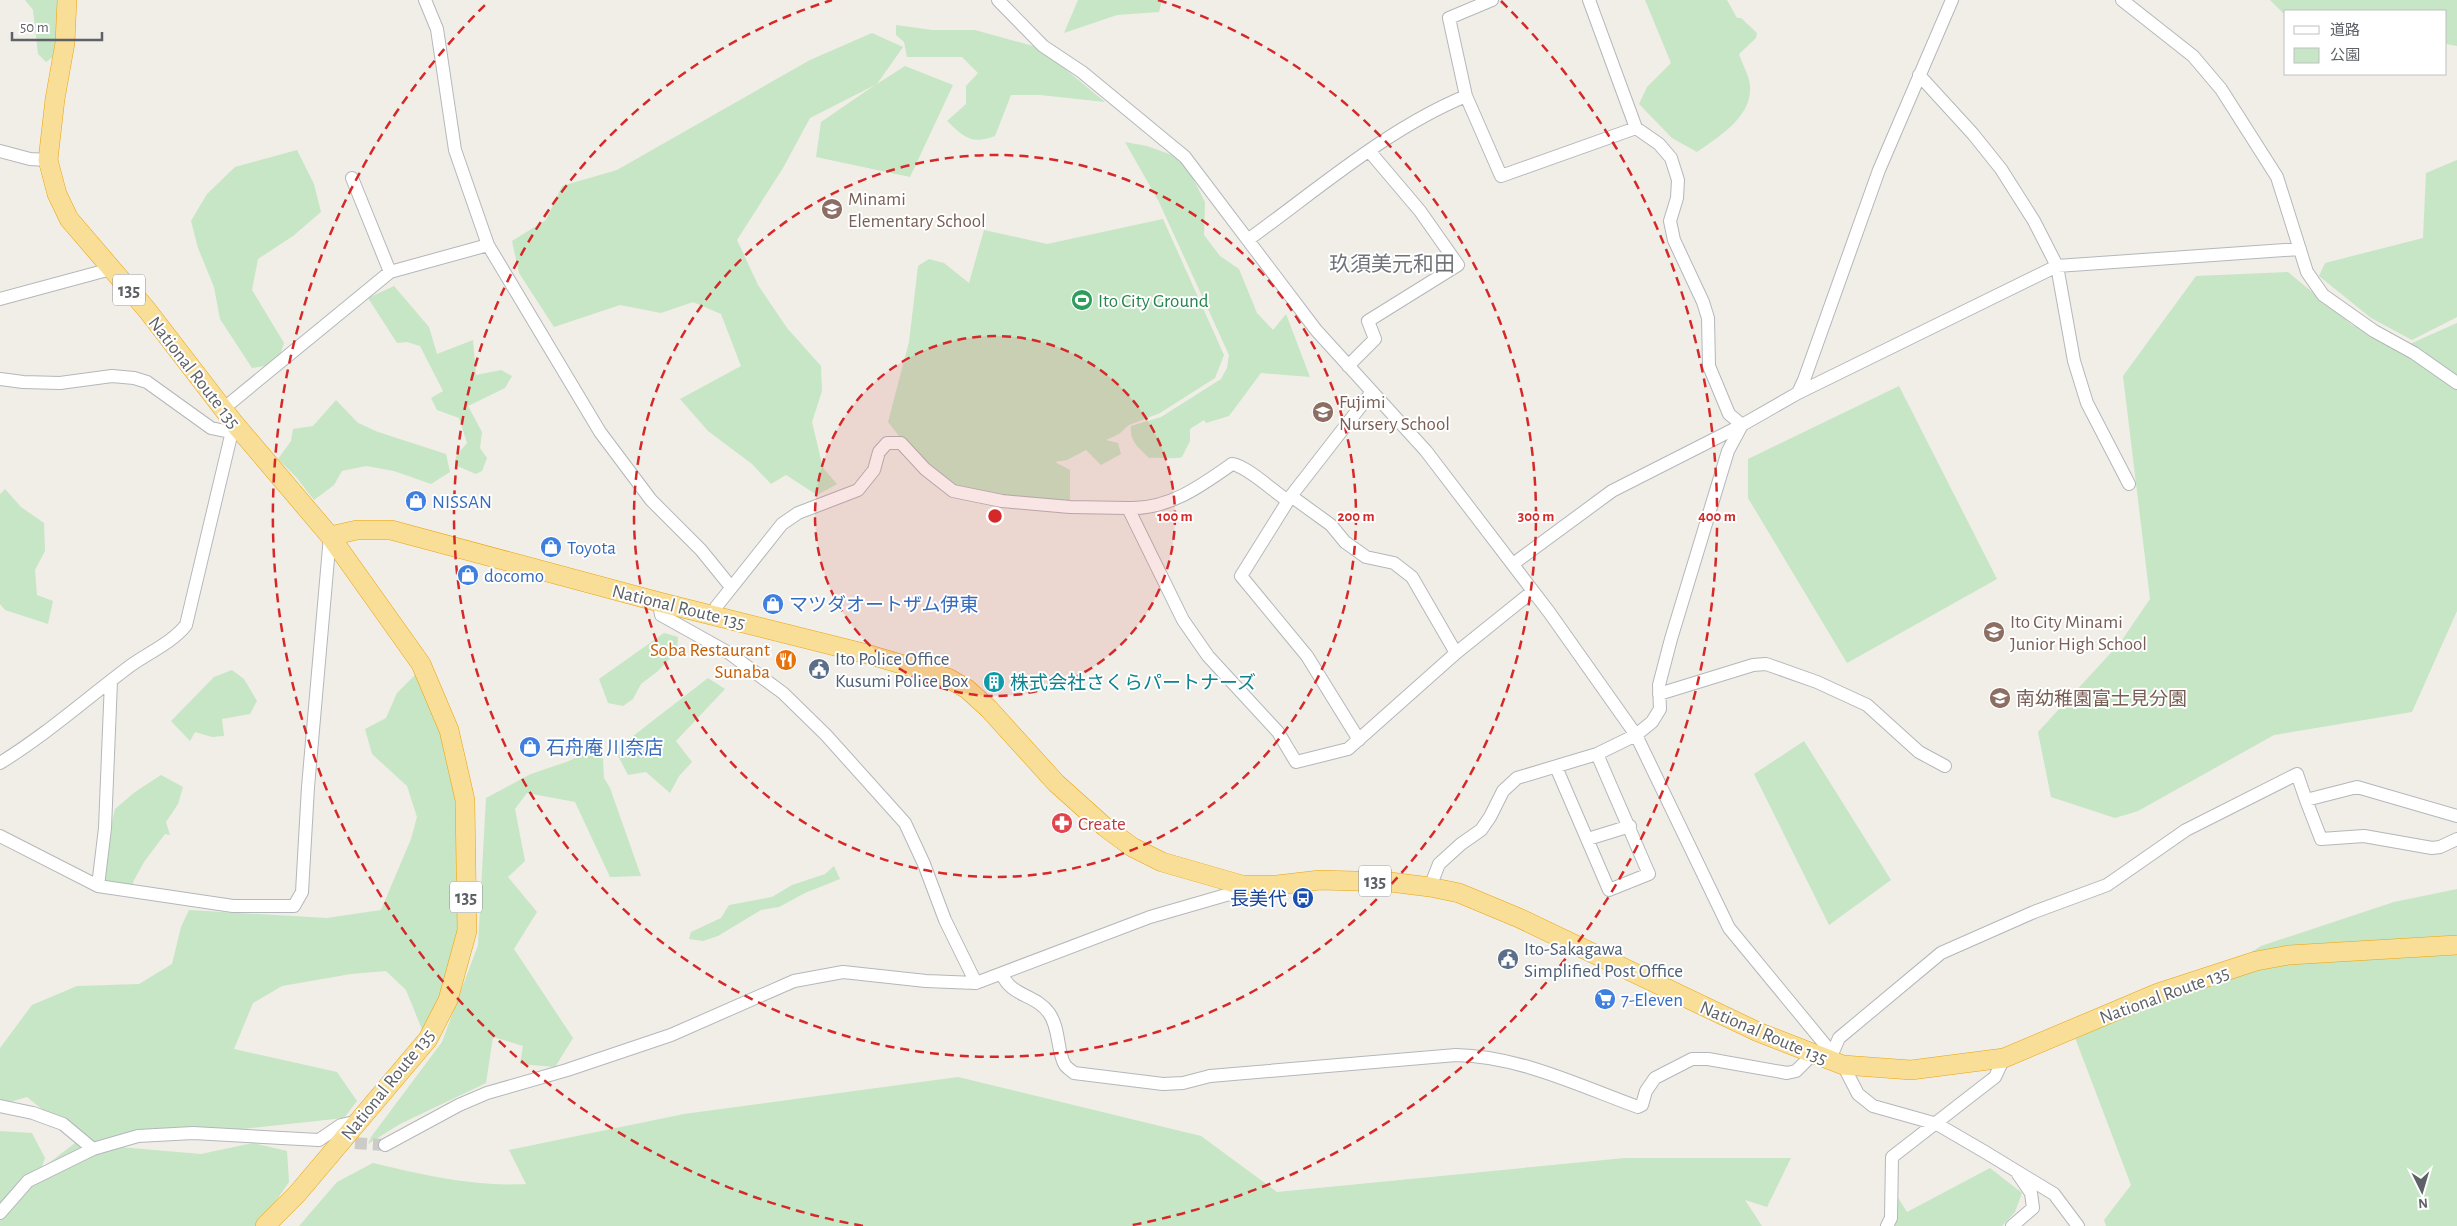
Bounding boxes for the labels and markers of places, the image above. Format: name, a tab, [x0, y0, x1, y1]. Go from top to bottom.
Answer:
place label: Minami Elementary School	[848, 190, 986, 231]
school or university icon: Minami Elementary School	[820, 197, 844, 221]
sports icon: Ito City Ground	[1070, 288, 1094, 312]
place label: Ito City Ground	[1098, 292, 1209, 311]
place label: Fujimi Nursery School	[1339, 393, 1450, 434]
school or university icon: Fujimi Nursery School	[1311, 400, 1335, 424]
shop icon: NISSAN	[404, 489, 428, 513]
place label: NISSAN	[432, 493, 492, 512]
centre of rings	[986, 507, 1004, 525]
shop icon: Toyota	[539, 535, 563, 559]
place label: Toyota	[567, 539, 616, 558]
shop icon: docomo	[456, 563, 480, 587]
place label: docomo	[484, 567, 544, 586]
shop icon: マツダオートザム伊東	[761, 592, 785, 616]
place label: マツダオートザム伊東	[789, 594, 979, 615]
place label: Ito City Minami Junior High School	[2010, 613, 2147, 654]
school or university icon: Ito City Minami Junior High School	[1982, 620, 2006, 644]
place label: Soba Restaurant Sunaba	[650, 641, 770, 682]
restaurant icon: Soba Restaurant Sunaba	[774, 648, 798, 672]
place label: Ito Police Office Kusumi Police Box	[835, 650, 968, 691]
public building icon: Ito Police Office Kusumi Police Box	[807, 657, 831, 681]
building icon: 株式会社さくらパートナーズ	[982, 670, 1006, 694]
place label: 株式会社さくらパートナーズ	[1010, 672, 1256, 693]
school or university icon: 南幼稚園富士見分園	[1988, 686, 2012, 710]
place label: 南幼稚園富士見分園	[2016, 688, 2187, 709]
shop icon: 石舟庵 川奈店	[518, 735, 542, 759]
place label: 石舟庵 川奈店	[546, 737, 663, 758]
pharmacy icon: Create	[1050, 811, 1074, 835]
place label: Create	[1078, 815, 1126, 834]
bus stop icon: 長美代	[1291, 886, 1315, 910]
place label: 長美代	[1230, 889, 1287, 909]
place label: Ito-Sakagawa Simplified Post Office	[1524, 940, 1683, 981]
public building icon: Ito-Sakagawa Simplified Post Office	[1496, 947, 1520, 971]
supermarket icon: 7-Eleven	[1593, 987, 1617, 1011]
place label: 7-Eleven	[1621, 991, 1683, 1010]

